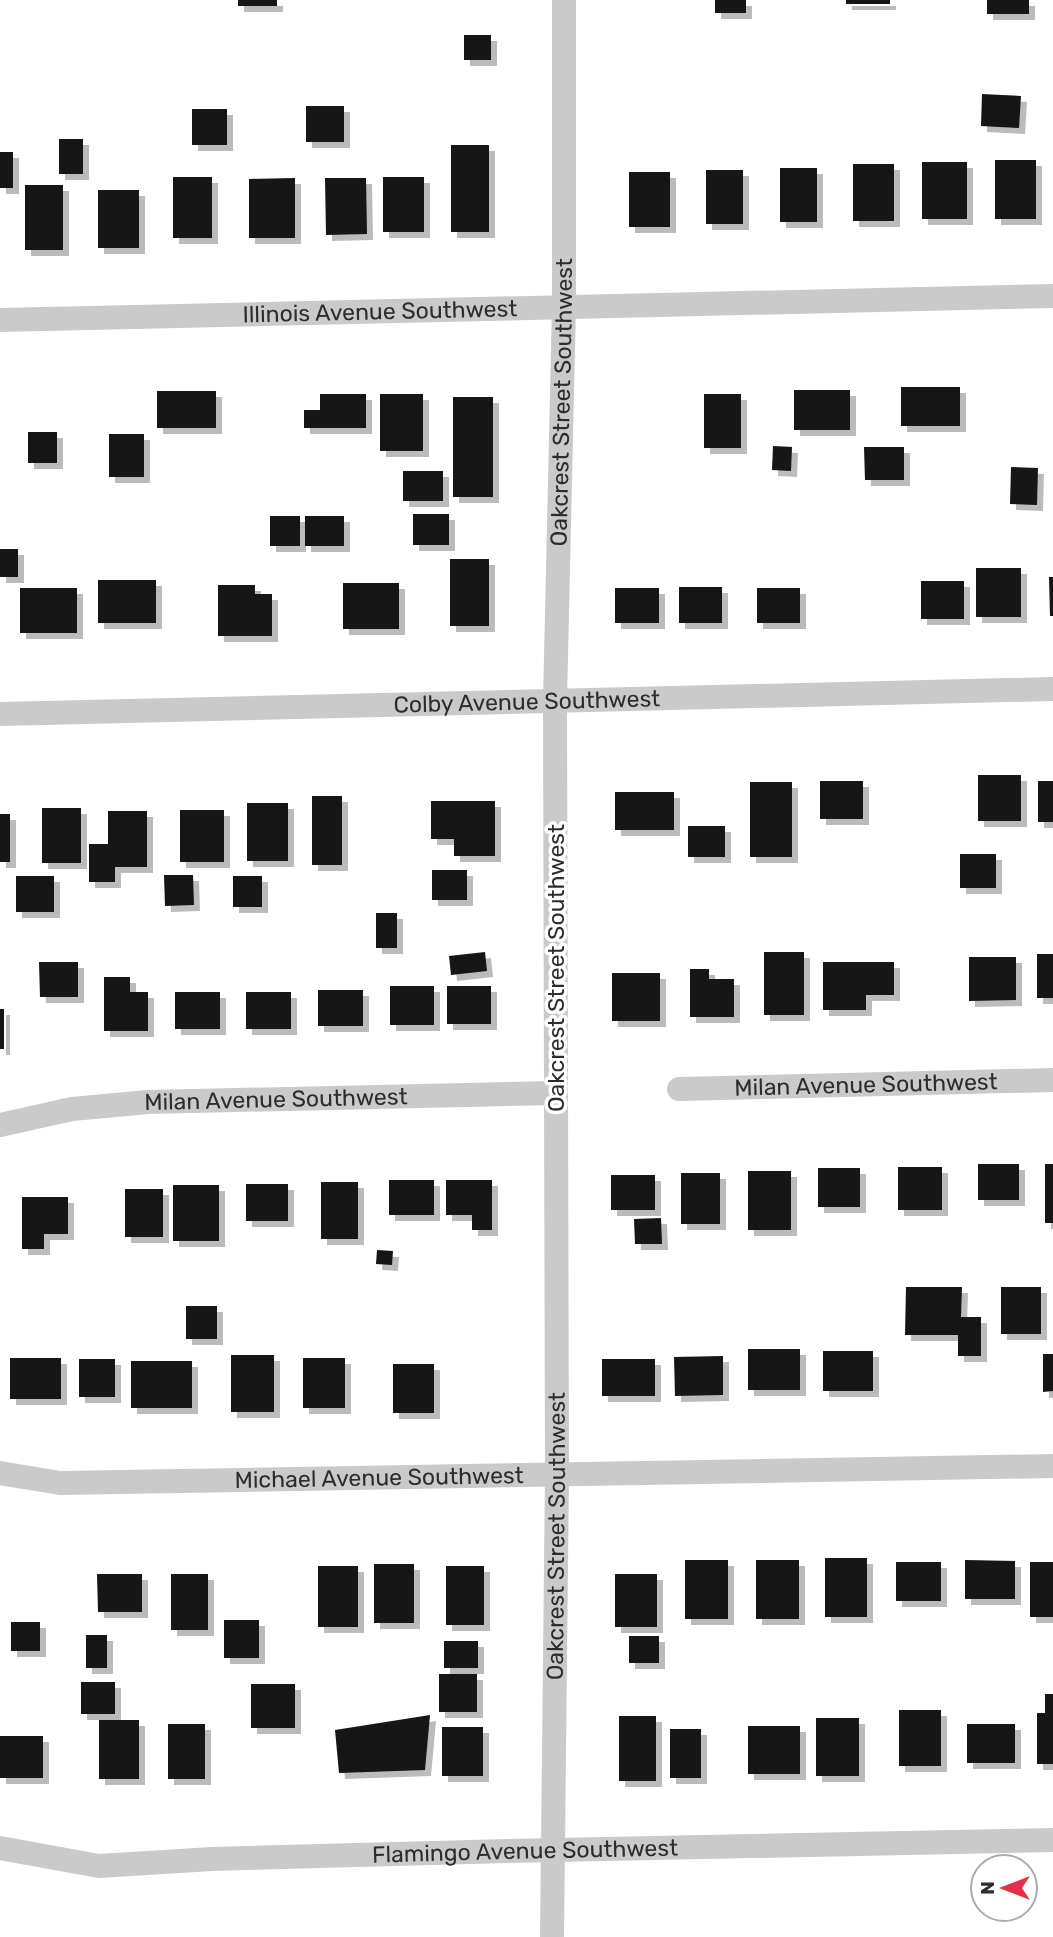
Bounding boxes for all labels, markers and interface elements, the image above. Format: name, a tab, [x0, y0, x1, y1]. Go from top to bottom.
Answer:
street label: Oakcrest Street Southwest	[545, 258, 578, 547]
street label: Illinois Avenue Southwest	[242, 294, 518, 328]
street label: Colby Avenue Southwest	[393, 684, 661, 719]
street label: Oakcrest Street Southwest	[542, 824, 570, 1112]
street label: Milan Avenue Southwest	[734, 1067, 998, 1102]
street label: Milan Avenue Southwest	[144, 1082, 408, 1116]
street label: Oakcrest Street Southwest	[541, 1392, 571, 1680]
street label: Michael Avenue Southwest	[234, 1461, 524, 1494]
street label: Flamingo Avenue Southwest	[372, 1834, 678, 1869]
north arrow	[969, 1853, 1039, 1923]
text: N	[976, 1881, 999, 1895]

